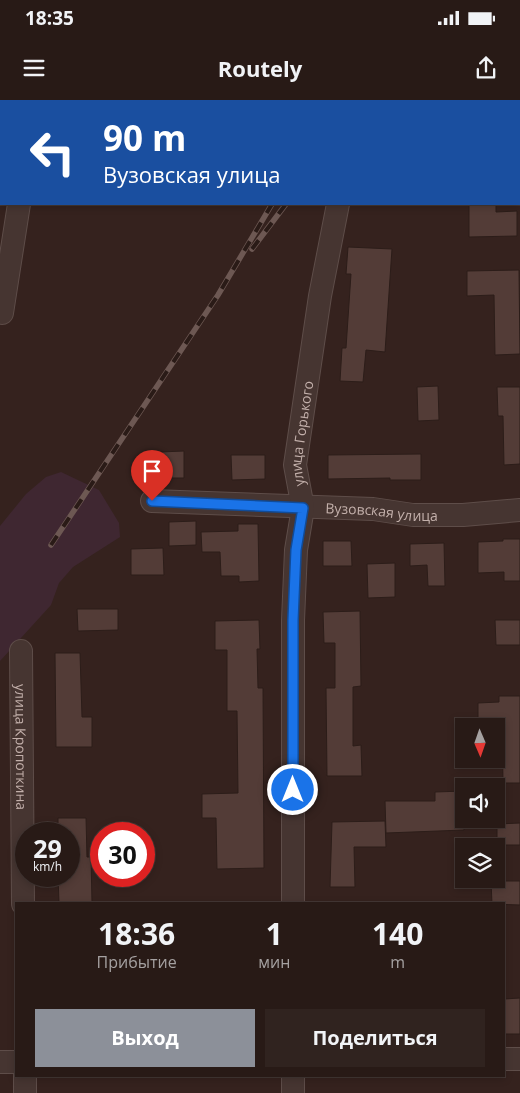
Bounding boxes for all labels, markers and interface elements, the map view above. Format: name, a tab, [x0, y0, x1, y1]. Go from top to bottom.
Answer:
text: 18:35	[25, 5, 74, 31]
text: Routely	[218, 53, 302, 83]
icon: menu	[20, 54, 48, 82]
icon: share	[472, 54, 500, 82]
text: 90 m	[103, 114, 186, 161]
icon: left	[20, 120, 85, 185]
text: Вузовская улица	[103, 159, 280, 189]
street label: улица Горького	[285, 380, 317, 488]
pin	[131, 450, 173, 501]
icon: arrive	[138, 457, 166, 485]
street label: Вузовская улица	[325, 498, 438, 525]
street label: улица Кропоткина	[12, 684, 32, 810]
north arrow	[455, 718, 505, 768]
map controls	[455, 718, 505, 888]
position arrow	[266, 763, 318, 815]
button: sound	[455, 778, 505, 828]
speed limit sign: 30	[90, 822, 155, 887]
text: 29	[33, 831, 62, 865]
button: layers	[455, 838, 505, 888]
text: km/h	[33, 858, 62, 875]
text: 18:36	[98, 913, 175, 954]
text: 1	[266, 913, 283, 954]
text: 140	[372, 913, 423, 954]
text: Прибытие	[97, 951, 177, 973]
text: мин	[258, 951, 290, 973]
text: m	[390, 951, 405, 973]
button: Выход	[35, 1009, 255, 1067]
button: Поделиться	[265, 1009, 485, 1067]

